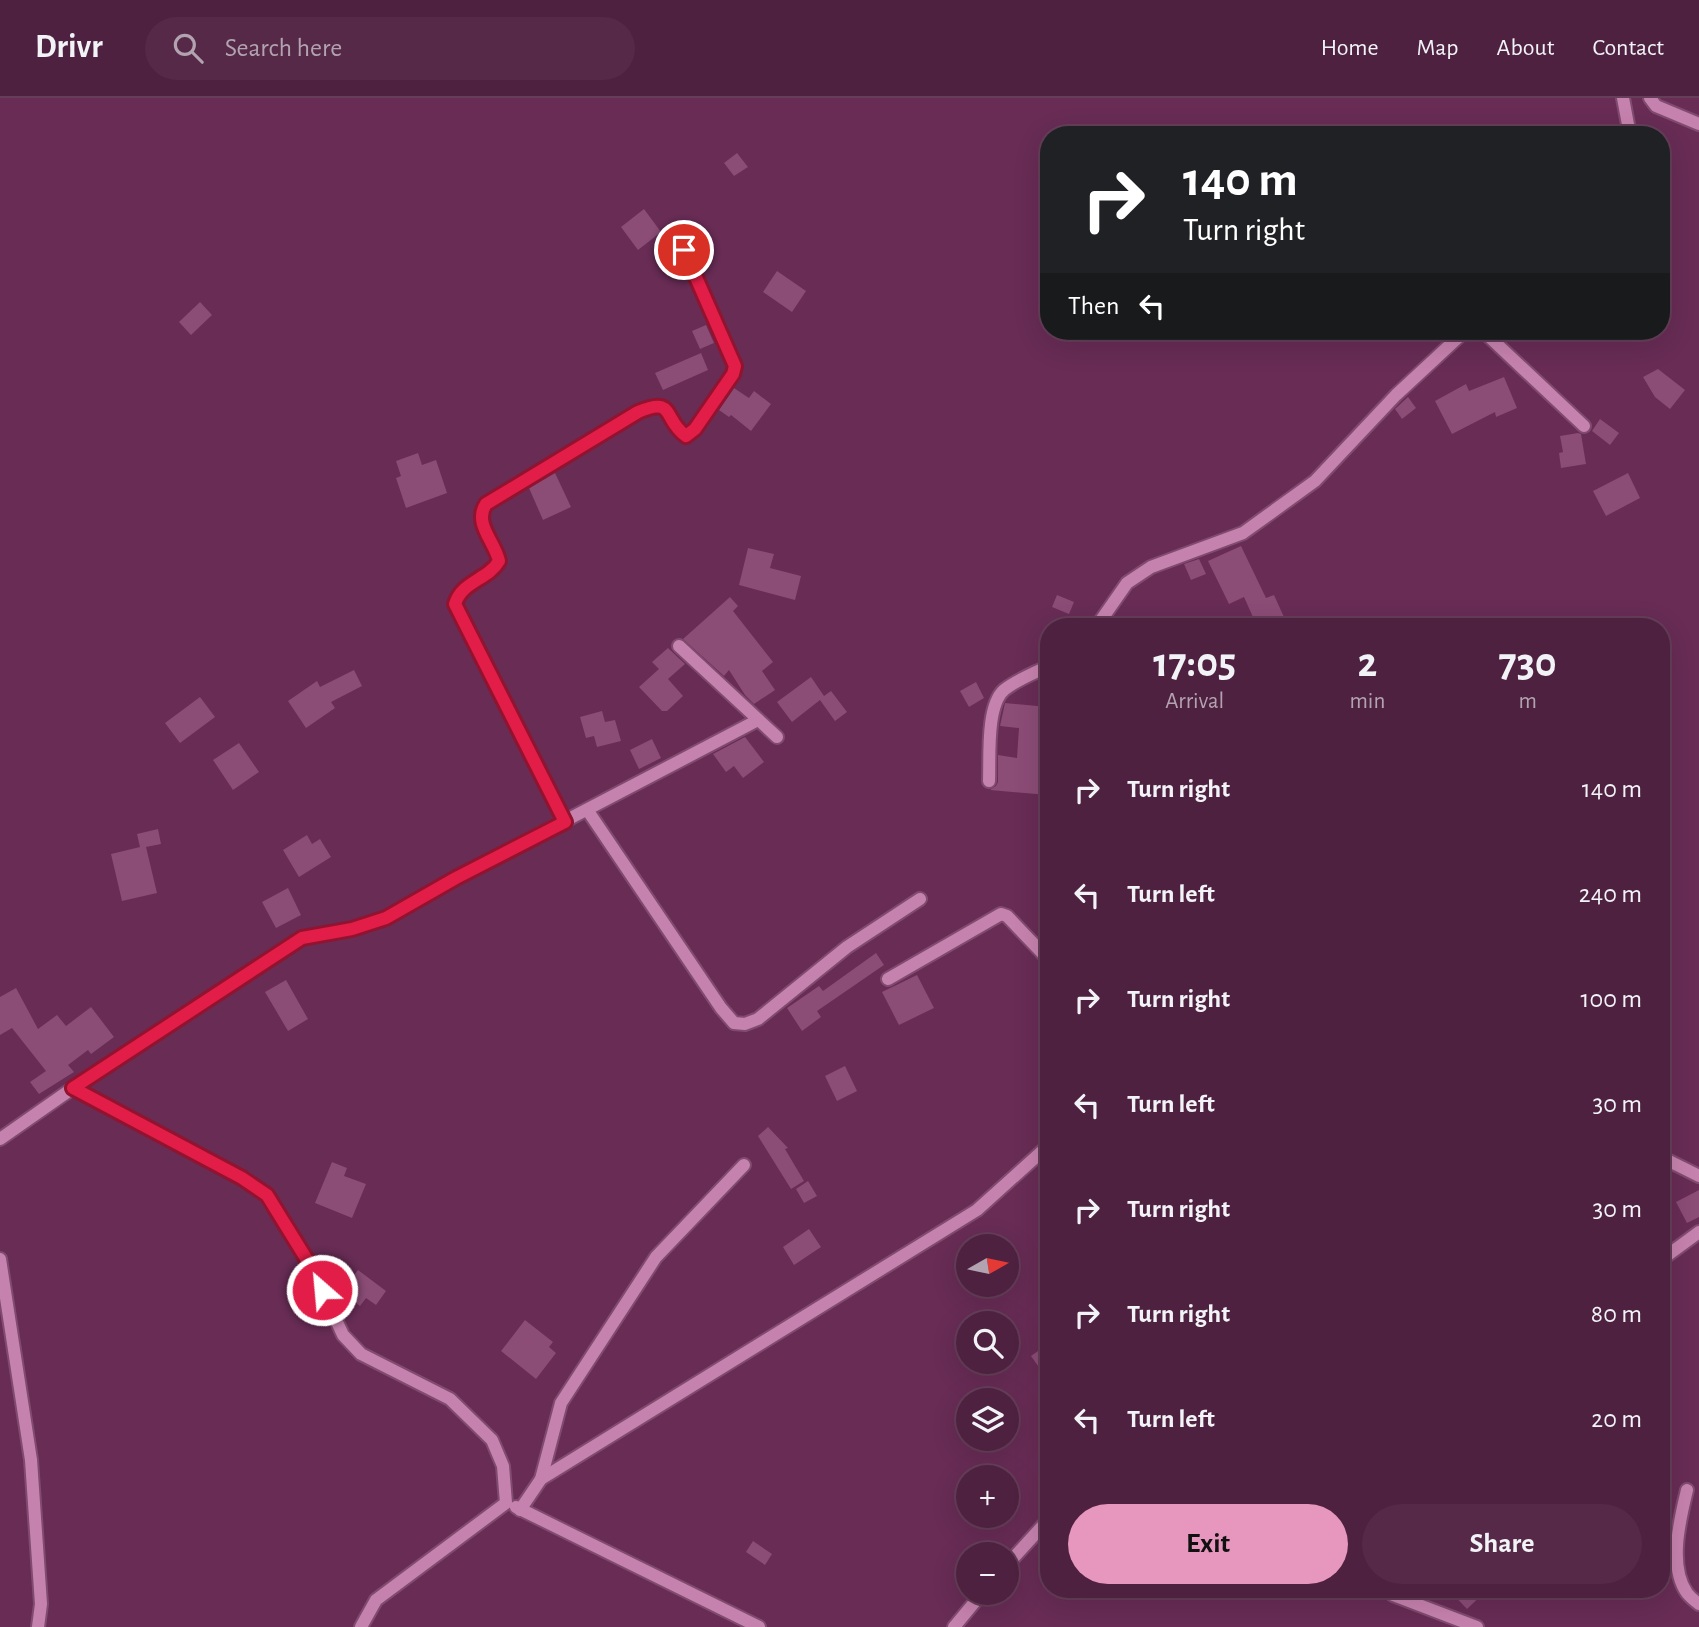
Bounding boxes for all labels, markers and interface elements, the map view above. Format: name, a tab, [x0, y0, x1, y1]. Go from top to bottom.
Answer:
search box	[145, 17, 635, 80]
icon: search	[169, 29, 207, 67]
text: Drivr	[35, 31, 103, 64]
text: Search here	[225, 35, 342, 61]
text: Home	[1321, 36, 1379, 60]
text: Map	[1417, 36, 1459, 60]
text: About	[1497, 36, 1554, 60]
text: Contact	[1592, 36, 1664, 60]
icon: right	[1068, 154, 1159, 245]
text: 140 m	[1183, 156, 1298, 205]
text: Turn right	[1183, 214, 1305, 246]
pin	[654, 220, 714, 280]
icon: arrive	[665, 231, 703, 269]
icon: left	[1133, 287, 1171, 325]
text: Then	[1068, 293, 1119, 319]
text: 17:05	[1153, 642, 1236, 684]
text: 2	[1357, 642, 1377, 684]
text: 730	[1499, 642, 1557, 684]
text: Arrival	[1165, 690, 1224, 713]
text: min	[1349, 690, 1385, 713]
text: m	[1518, 690, 1537, 713]
icon: right	[1068, 771, 1106, 809]
text: Turn right	[1127, 776, 1230, 802]
text: 140 m	[1582, 776, 1642, 802]
icon: left	[1068, 876, 1106, 914]
text: Turn left	[1127, 881, 1215, 907]
text: 240 m	[1579, 881, 1642, 907]
icon: right	[1068, 981, 1106, 1019]
text: Turn right	[1127, 986, 1230, 1012]
text: 100 m	[1581, 986, 1642, 1012]
icon: left	[1068, 1086, 1106, 1124]
text: Turn left	[1127, 1091, 1215, 1117]
text: 30 m	[1592, 1091, 1642, 1117]
icon: right	[1068, 1191, 1106, 1229]
text: Turn right	[1127, 1196, 1230, 1222]
text: 30 m	[1592, 1196, 1642, 1222]
north arrow	[956, 1234, 1018, 1297]
map controls	[956, 1234, 1019, 1605]
position arrow	[285, 1253, 359, 1327]
icon: right	[1068, 1296, 1106, 1334]
text: Turn right	[1127, 1301, 1230, 1327]
text: 80 m	[1591, 1301, 1642, 1327]
button: search	[956, 1311, 1019, 1374]
button: layers	[956, 1388, 1019, 1451]
icon: left	[1068, 1401, 1106, 1439]
text: Turn left	[1127, 1406, 1215, 1432]
text: 20 m	[1591, 1406, 1642, 1432]
button: +	[956, 1465, 1019, 1528]
button: Exit	[1068, 1504, 1348, 1584]
button: Share	[1362, 1504, 1642, 1584]
button: −	[956, 1542, 1019, 1605]

